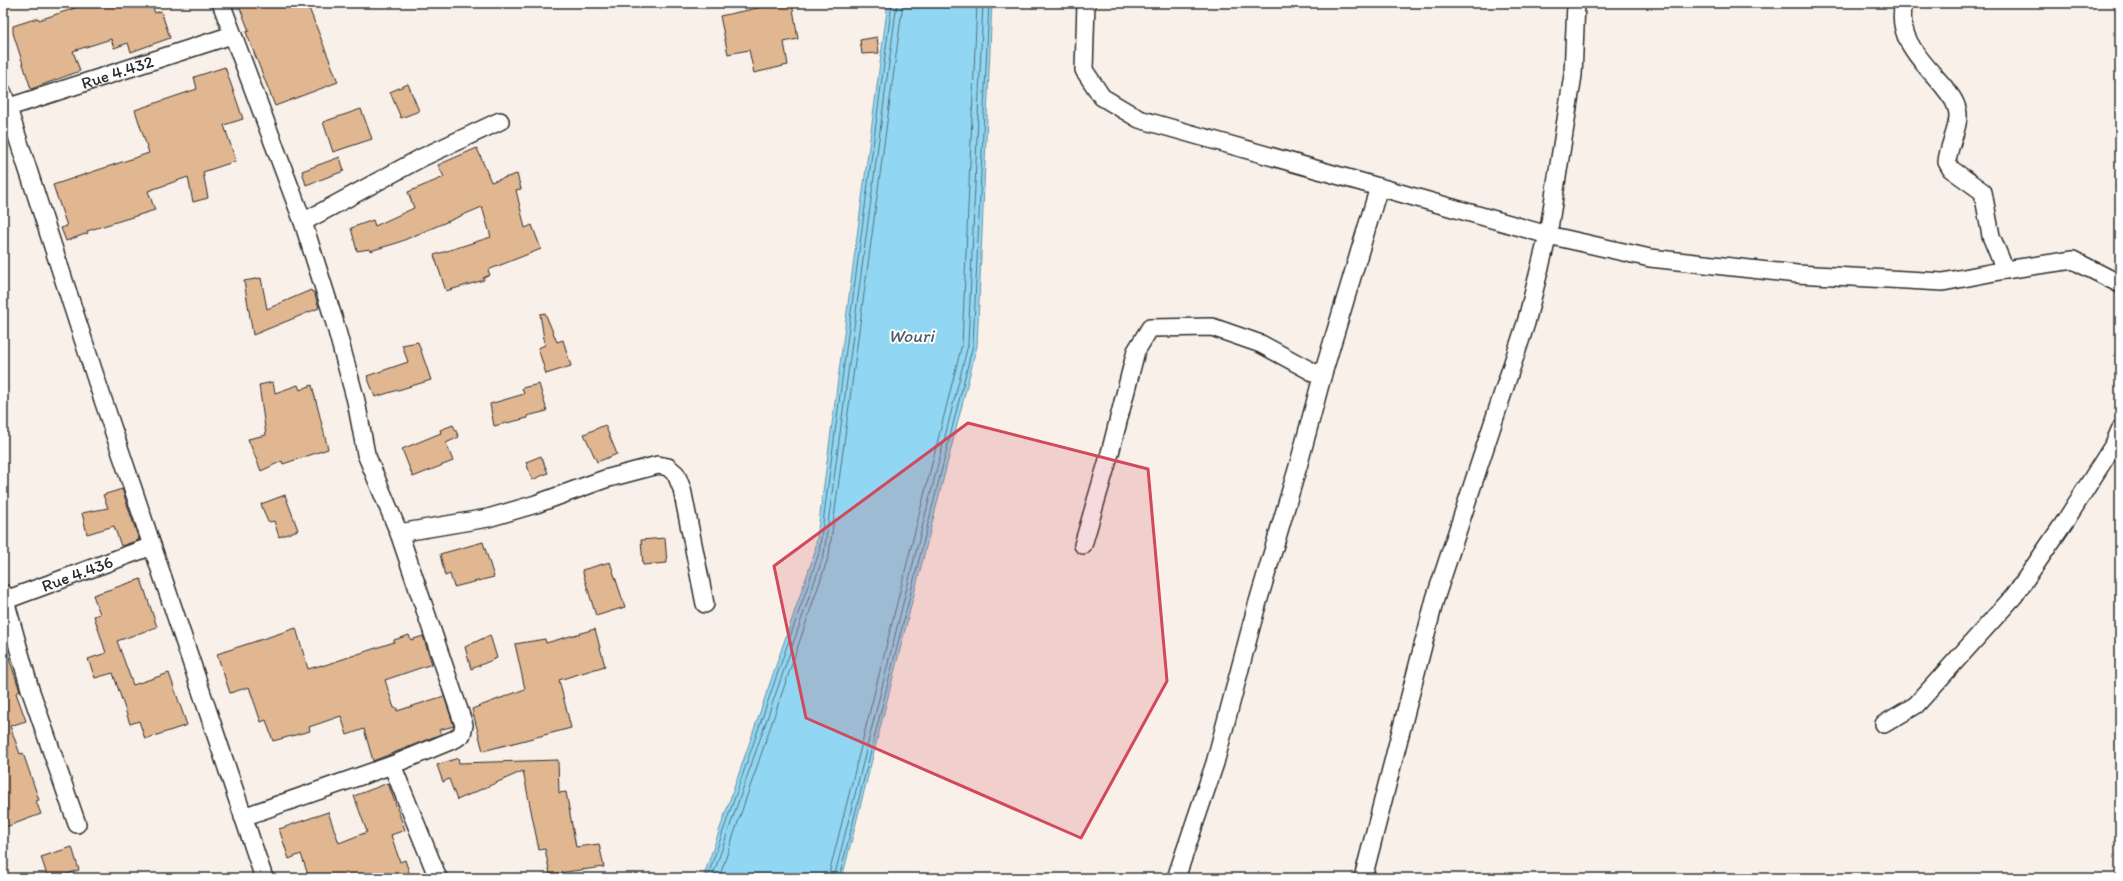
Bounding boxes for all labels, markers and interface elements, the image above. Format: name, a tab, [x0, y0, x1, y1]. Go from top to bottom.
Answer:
street label: Rue 4.432	[79, 51, 156, 93]
water label: Wouri	[888, 325, 936, 347]
street label: Rue 4.436	[39, 551, 116, 596]

